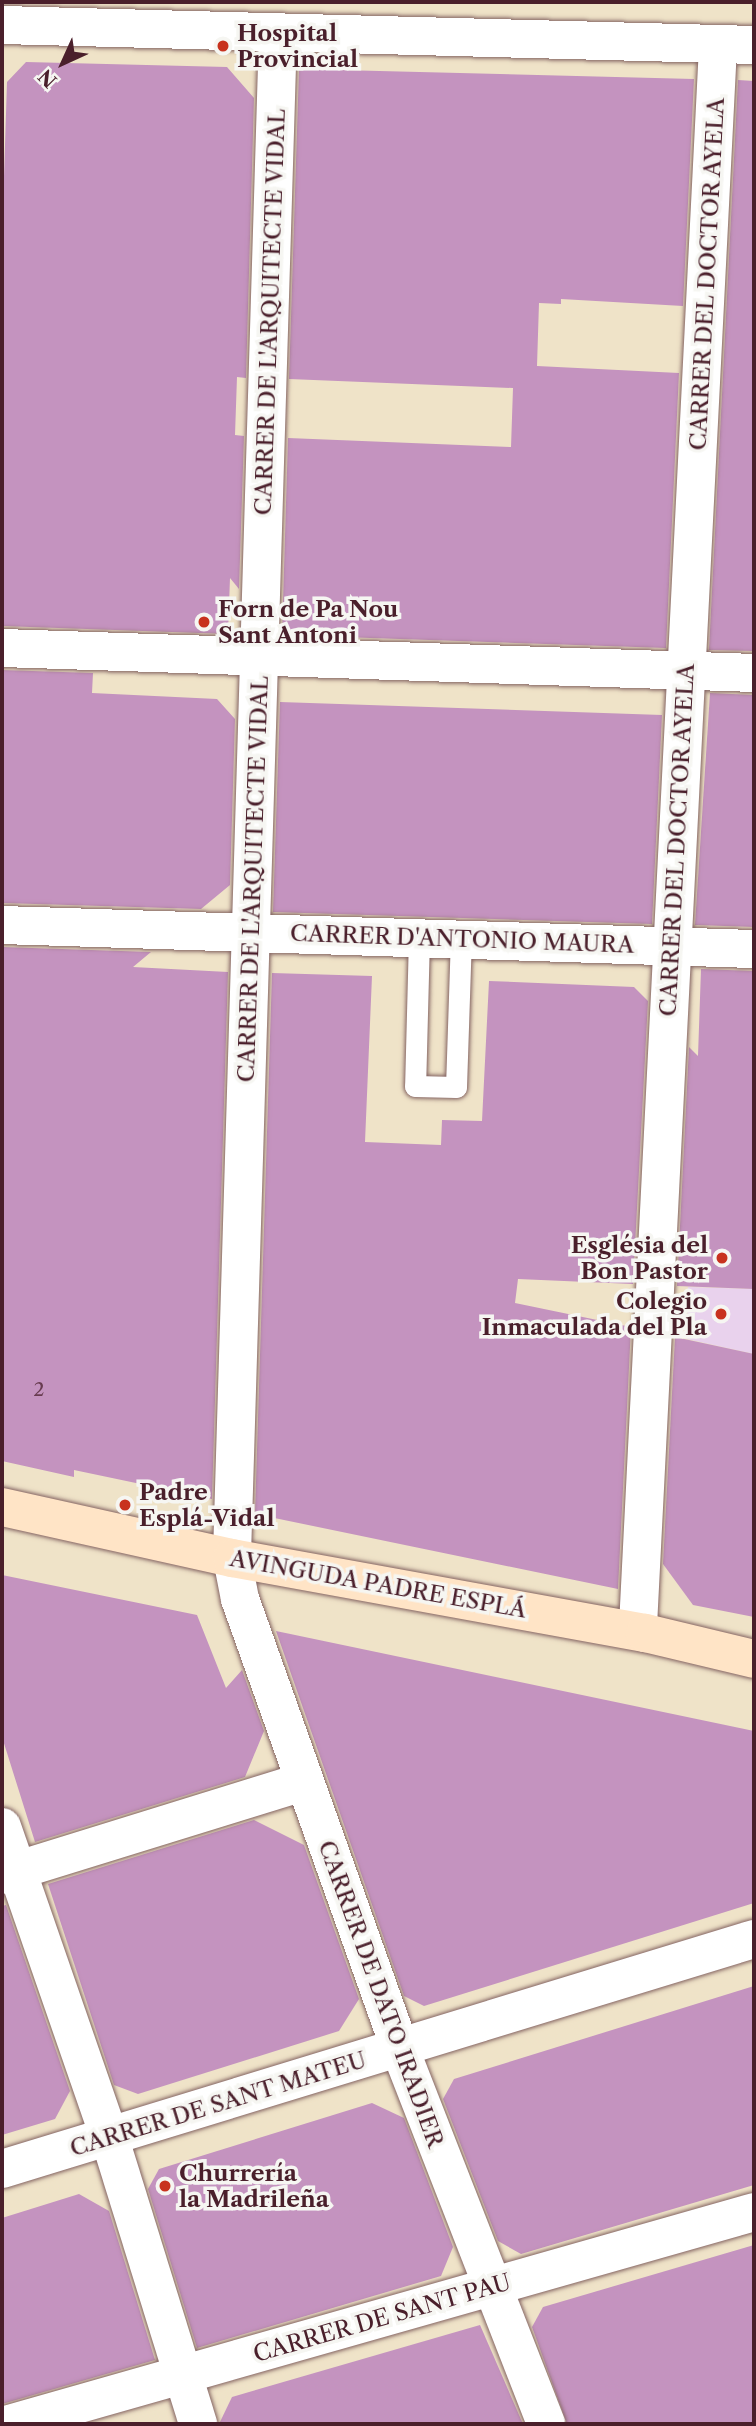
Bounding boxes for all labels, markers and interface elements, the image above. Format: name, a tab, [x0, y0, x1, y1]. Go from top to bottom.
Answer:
place label: Hospital Provincial	[237, 19, 358, 73]
north arrow	[28, 28, 98, 98]
marker: Hospital Provincial	[215, 38, 231, 54]
text: N	[34, 64, 62, 92]
street label: CARRER DEL DOCTOR AYELA	[684, 95, 730, 453]
street label: CARRER DE L'ARQUITECTE VIDAL	[249, 107, 291, 517]
place label: Forn de Pa Nou Sant Antoni	[218, 595, 399, 649]
marker: Forn de Pa Nou Sant Antoni	[196, 614, 212, 630]
street label: CARRER DEL DOCTOR AYELA	[654, 661, 700, 1019]
street label: CARRER DE L'ARQUITECTE VIDAL	[232, 674, 274, 1084]
street label: CARRER D'ANTONIO MAURA	[289, 919, 635, 959]
place label: Església del Bon Pastor	[570, 1231, 708, 1285]
marker: Església del Bon Pastor	[714, 1250, 730, 1266]
place label: Colegio Inmaculada del Pla	[481, 1287, 707, 1341]
marker: Colegio Inmaculada del Pla	[713, 1306, 729, 1322]
house number: 2	[34, 1379, 44, 1401]
place label: Padre Esplá-Vidal	[139, 1478, 275, 1532]
marker: Padre Esplá-Vidal	[117, 1497, 133, 1513]
street label: AVINGUDA PADRE ESPLÁ	[227, 1544, 529, 1624]
street label: CARRER DE DATO IRADIER	[312, 1836, 450, 2152]
street label: CARRER DE SANT MATEU	[66, 2046, 370, 2162]
place label: Churrería la Madrileña	[179, 2159, 329, 2213]
marker: Churrería la Madrileña	[157, 2178, 173, 2194]
street label: CARRER DE SANT PAU	[249, 2268, 515, 2368]

